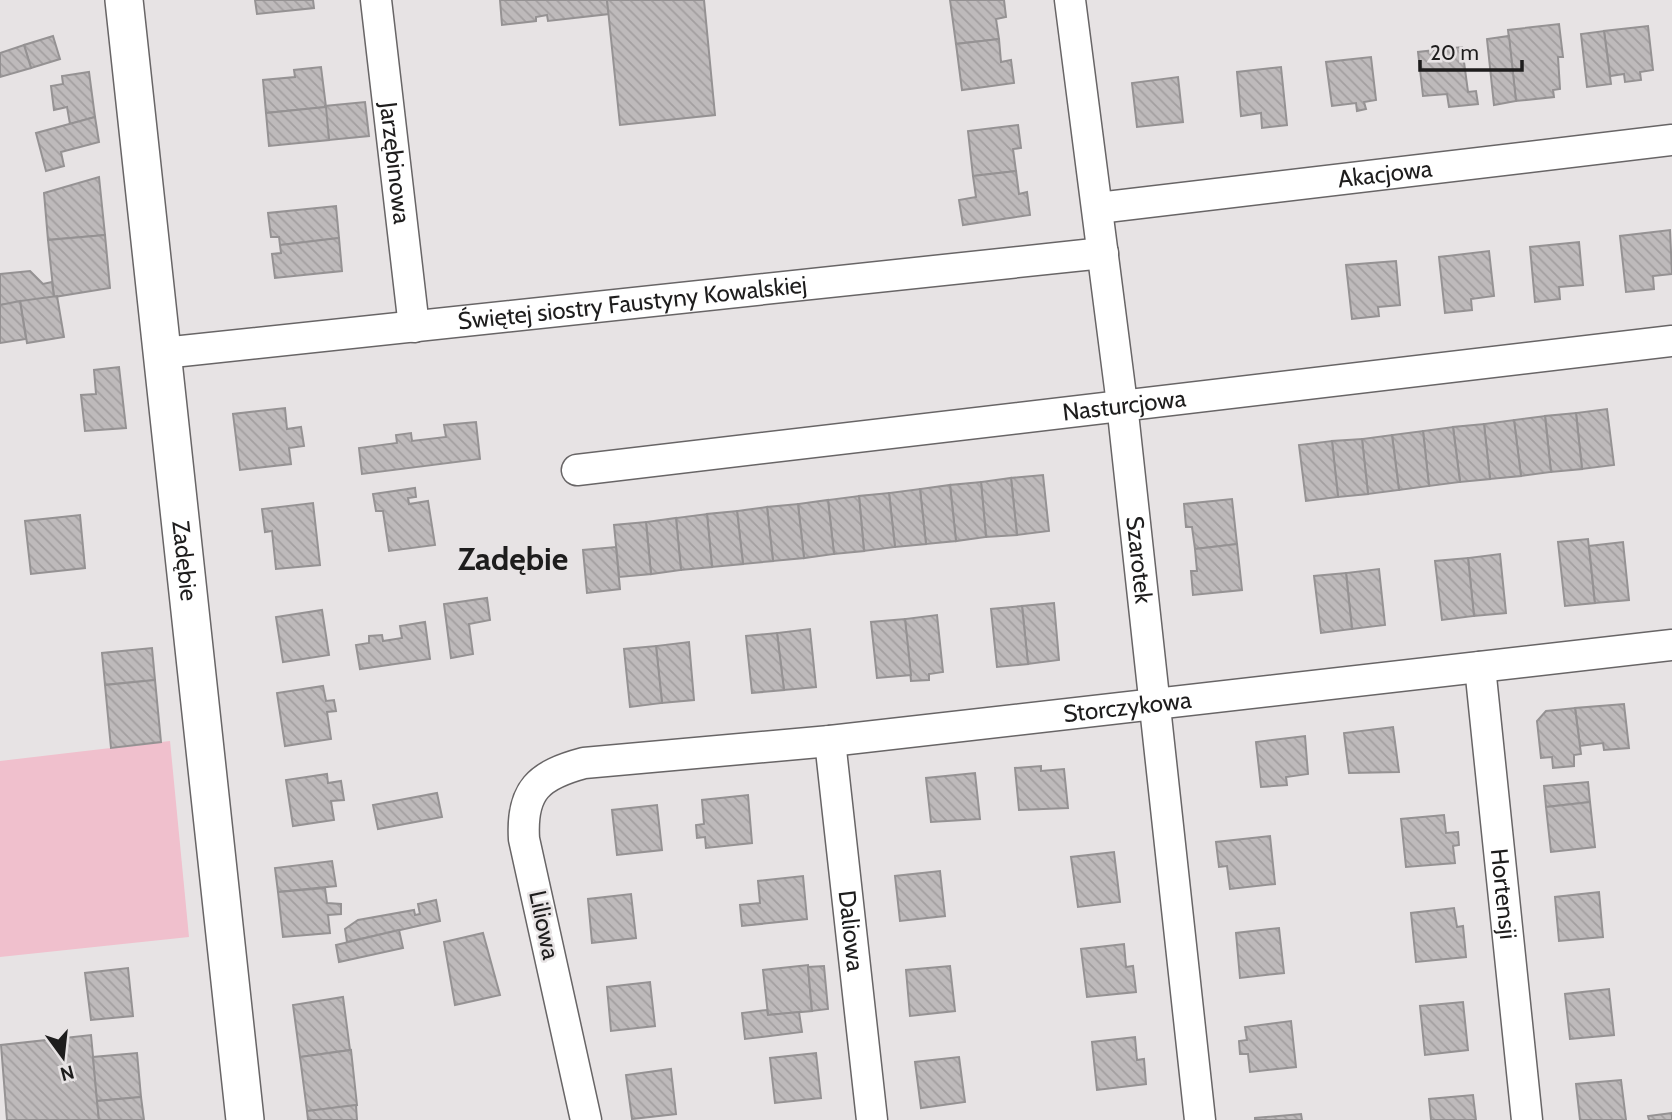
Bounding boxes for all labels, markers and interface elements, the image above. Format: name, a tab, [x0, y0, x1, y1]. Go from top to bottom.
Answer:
scale bar	[1420, 28, 1522, 72]
text: 20 m	[1430, 40, 1479, 65]
street label: Jarzębinowa	[374, 99, 417, 226]
street label: Akacjowa	[1336, 153, 1434, 193]
street label: Świętej siostry Faustyny Kowalskiej	[456, 270, 808, 336]
street label: Nasturcjowa	[1061, 383, 1188, 427]
street label: Szarotek	[1120, 514, 1159, 605]
street label: Zadębie	[166, 519, 204, 602]
district label: Zadębie	[458, 539, 568, 578]
street label: Storczykowa	[1062, 685, 1193, 728]
street label: Hortensji	[1485, 847, 1523, 941]
street label: Liliowa	[523, 888, 566, 962]
street label: Daliowa	[833, 889, 870, 973]
north arrow	[28, 1022, 98, 1092]
text: N	[58, 1060, 77, 1086]

